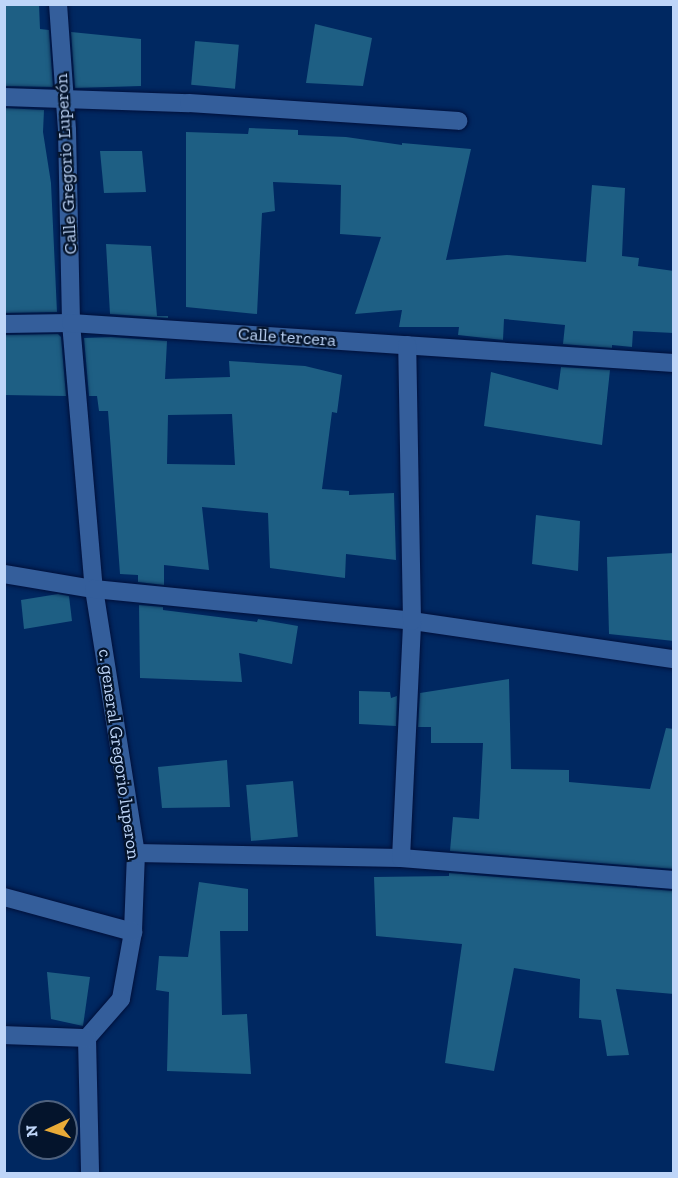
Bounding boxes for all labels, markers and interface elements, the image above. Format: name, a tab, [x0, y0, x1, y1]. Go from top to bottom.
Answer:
street label: Calle Gregorio Luperón	[50, 73, 82, 255]
street label: Calle tercera	[237, 323, 337, 351]
street label: c. general Gregorio luperon	[94, 647, 144, 861]
north arrow	[18, 1100, 78, 1160]
text: N	[22, 1124, 41, 1138]

